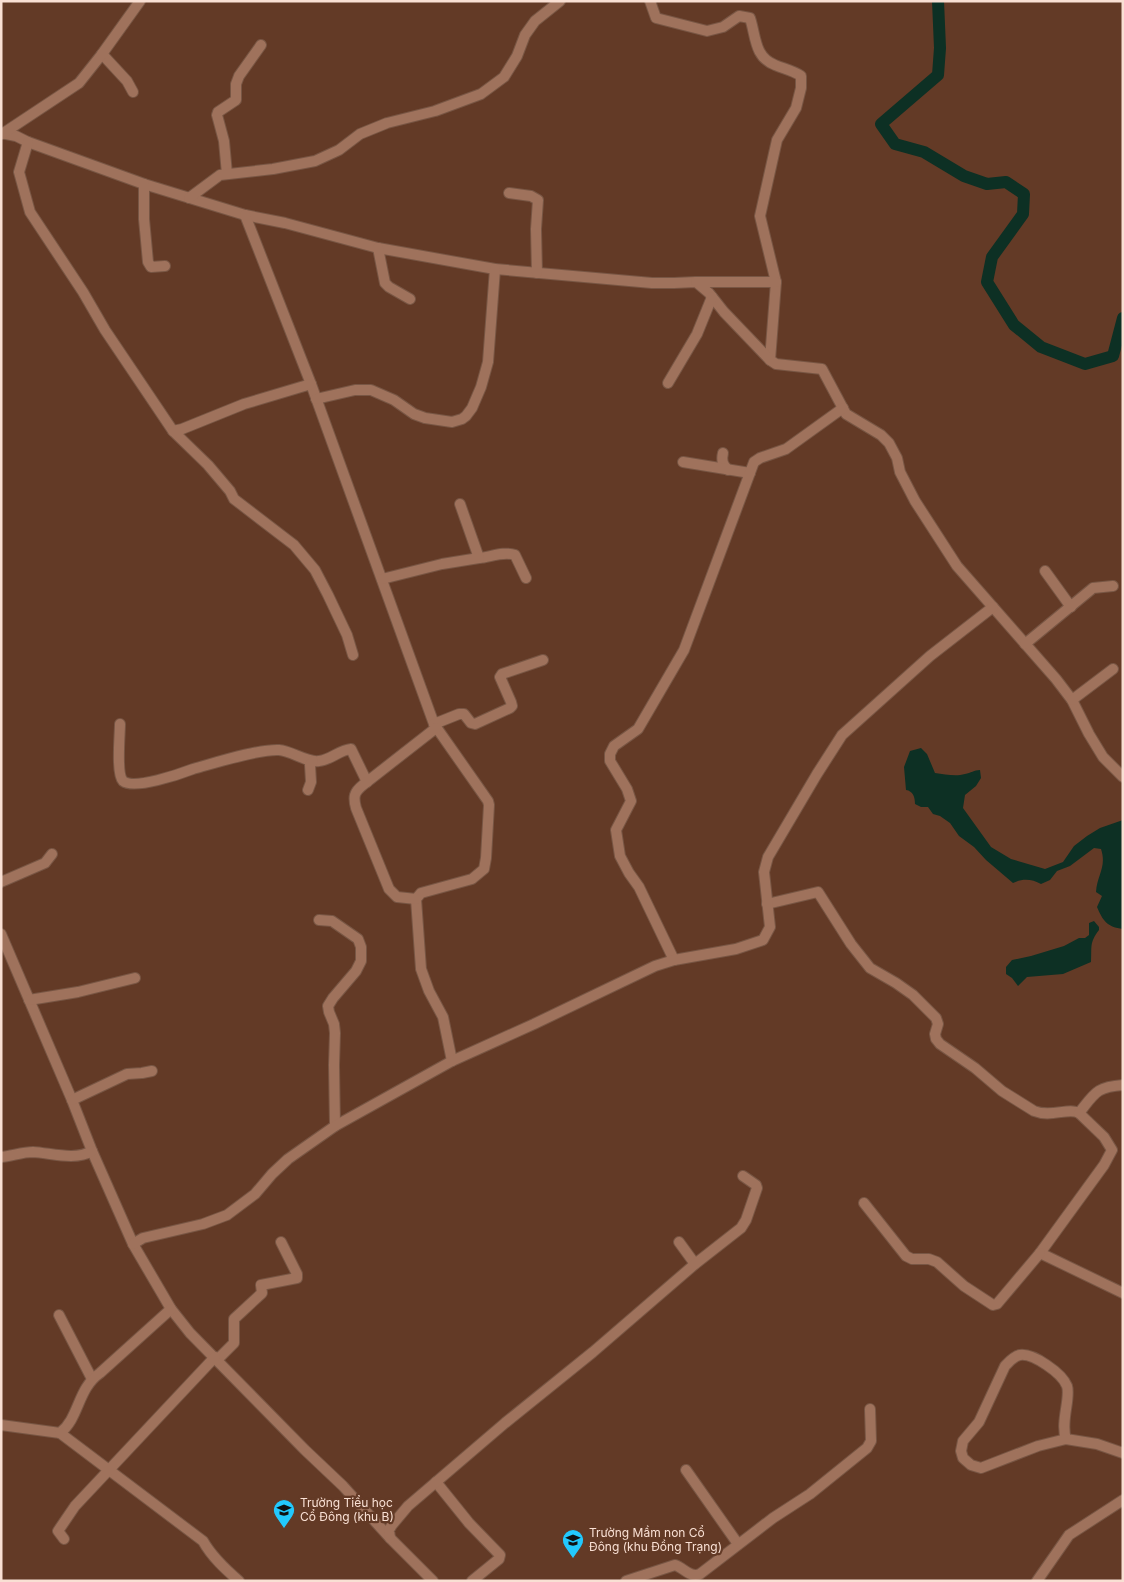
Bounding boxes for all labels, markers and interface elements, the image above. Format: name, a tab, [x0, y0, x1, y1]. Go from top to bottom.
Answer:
place label: Trường Tiểu học Cổ Đông (khu B)	[300, 1495, 394, 1524]
school or university icon: Trường Tiểu học Cổ Đông (khu B)	[272, 1498, 296, 1529]
place label: Trường Mầm non Cổ Đông (khu Đồng Trạng)	[589, 1525, 722, 1554]
school or university icon: Trường Mầm non Cổ Đông (khu Đồng Trạng)	[561, 1528, 585, 1559]

